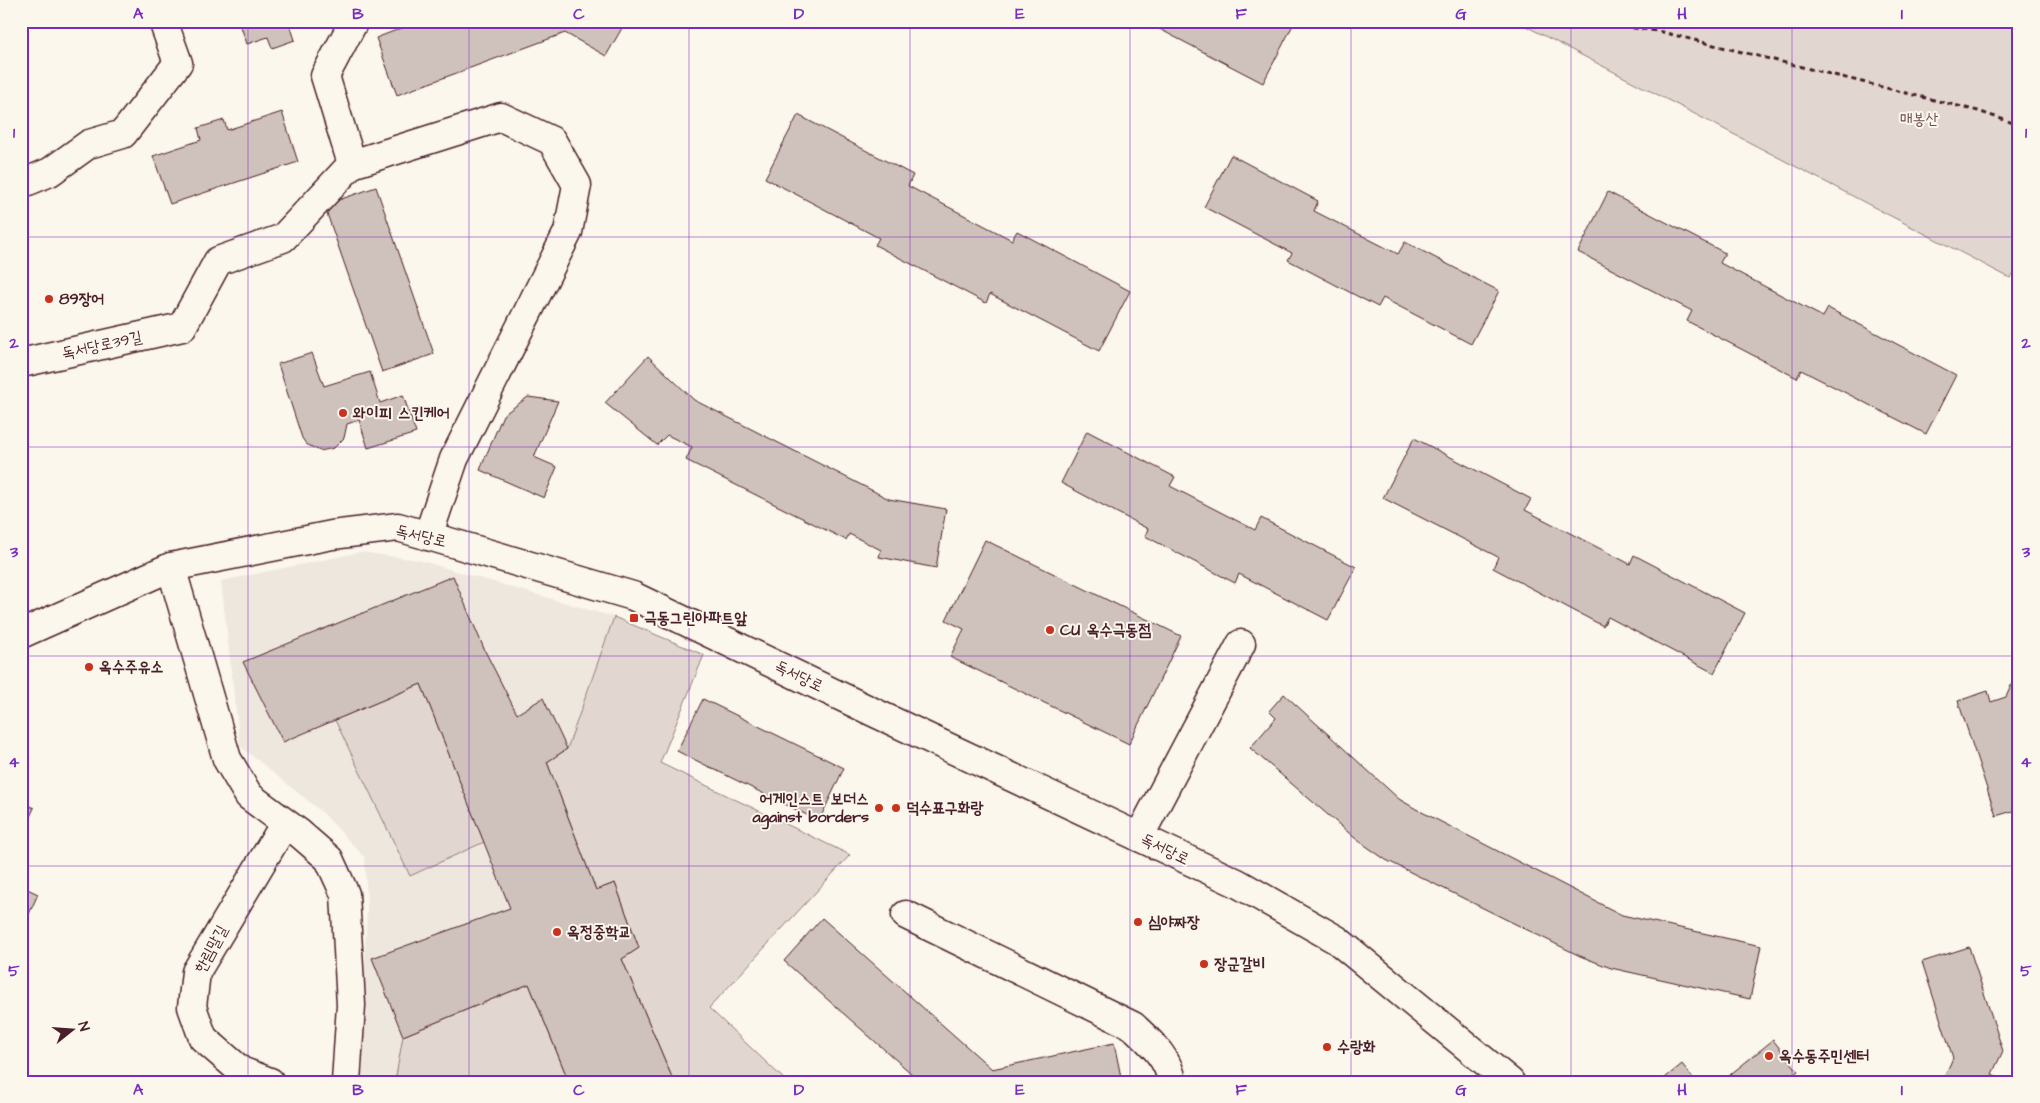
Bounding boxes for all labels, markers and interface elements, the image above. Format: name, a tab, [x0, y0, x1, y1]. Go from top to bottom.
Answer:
text: A	[133, 3, 144, 25]
text: B	[352, 3, 364, 25]
text: C	[573, 3, 585, 25]
text: D	[794, 3, 805, 25]
text: E	[1015, 3, 1025, 25]
text: F	[1235, 3, 1247, 25]
text: G	[1455, 3, 1467, 25]
text: H	[1677, 3, 1687, 25]
text: I	[1901, 3, 1903, 25]
park label: 매봉산	[1900, 108, 1938, 130]
text: 1	[13, 122, 16, 144]
text: 1	[2025, 122, 2028, 144]
place label: 89장어	[59, 288, 104, 310]
marker: 89장어	[43, 293, 55, 305]
street label: 독서당로39길	[60, 326, 144, 364]
text: 2	[8, 332, 19, 354]
text: 2	[2020, 332, 2031, 354]
place label: 와이피 스킨케어	[352, 402, 450, 424]
marker: 와이피 스킨케어	[337, 407, 349, 419]
street label: 독서당로	[393, 519, 449, 553]
text: 3	[9, 541, 19, 563]
text: 3	[2021, 541, 2031, 563]
place label: 극동그린아파트앞	[644, 607, 747, 629]
marker: 극동그린아파트앞	[628, 612, 640, 624]
place label: CU 옥수극동점	[1060, 619, 1151, 641]
marker: CU 옥수극동점	[1044, 624, 1056, 636]
street label: 독서당로	[771, 655, 827, 697]
place label: 옥수주유소	[99, 656, 164, 678]
marker: 옥수주유소	[83, 661, 95, 673]
text: 4	[9, 751, 20, 773]
text: 4	[2021, 751, 2032, 773]
place label: 어게인스트 보더스 against borders	[752, 788, 869, 830]
place label: 덕수표구화랑	[906, 797, 983, 819]
marker: 어게인스트 보더스 against borders	[873, 802, 885, 814]
marker: 덕수표구화랑	[890, 802, 902, 814]
street label: 독서당로	[1137, 828, 1193, 870]
place label: 심야짜장	[1148, 911, 1200, 933]
marker: 심야짜장	[1132, 916, 1144, 928]
street label: 한림말길	[189, 921, 233, 977]
place label: 옥정중학교	[567, 921, 631, 943]
marker: 옥정중학교	[551, 926, 563, 938]
place label: 장군갈비	[1214, 953, 1266, 975]
marker: 장군갈비	[1198, 958, 1210, 970]
text: 5	[8, 960, 20, 982]
text: 5	[2020, 960, 2032, 982]
north arrow	[48, 1006, 98, 1056]
text: N	[73, 1019, 94, 1034]
place label: 수랑화	[1337, 1036, 1376, 1058]
marker: 수랑화	[1321, 1041, 1333, 1053]
place label: 옥수동주민센터	[1779, 1045, 1869, 1067]
marker: 옥수동주민센터	[1763, 1050, 1775, 1062]
text: A	[133, 1079, 144, 1101]
text: B	[352, 1079, 364, 1101]
text: C	[573, 1079, 585, 1101]
text: D	[794, 1079, 805, 1101]
text: E	[1015, 1079, 1025, 1101]
text: F	[1235, 1079, 1247, 1101]
text: G	[1455, 1079, 1467, 1101]
text: H	[1677, 1079, 1687, 1101]
text: I	[1901, 1079, 1903, 1101]

